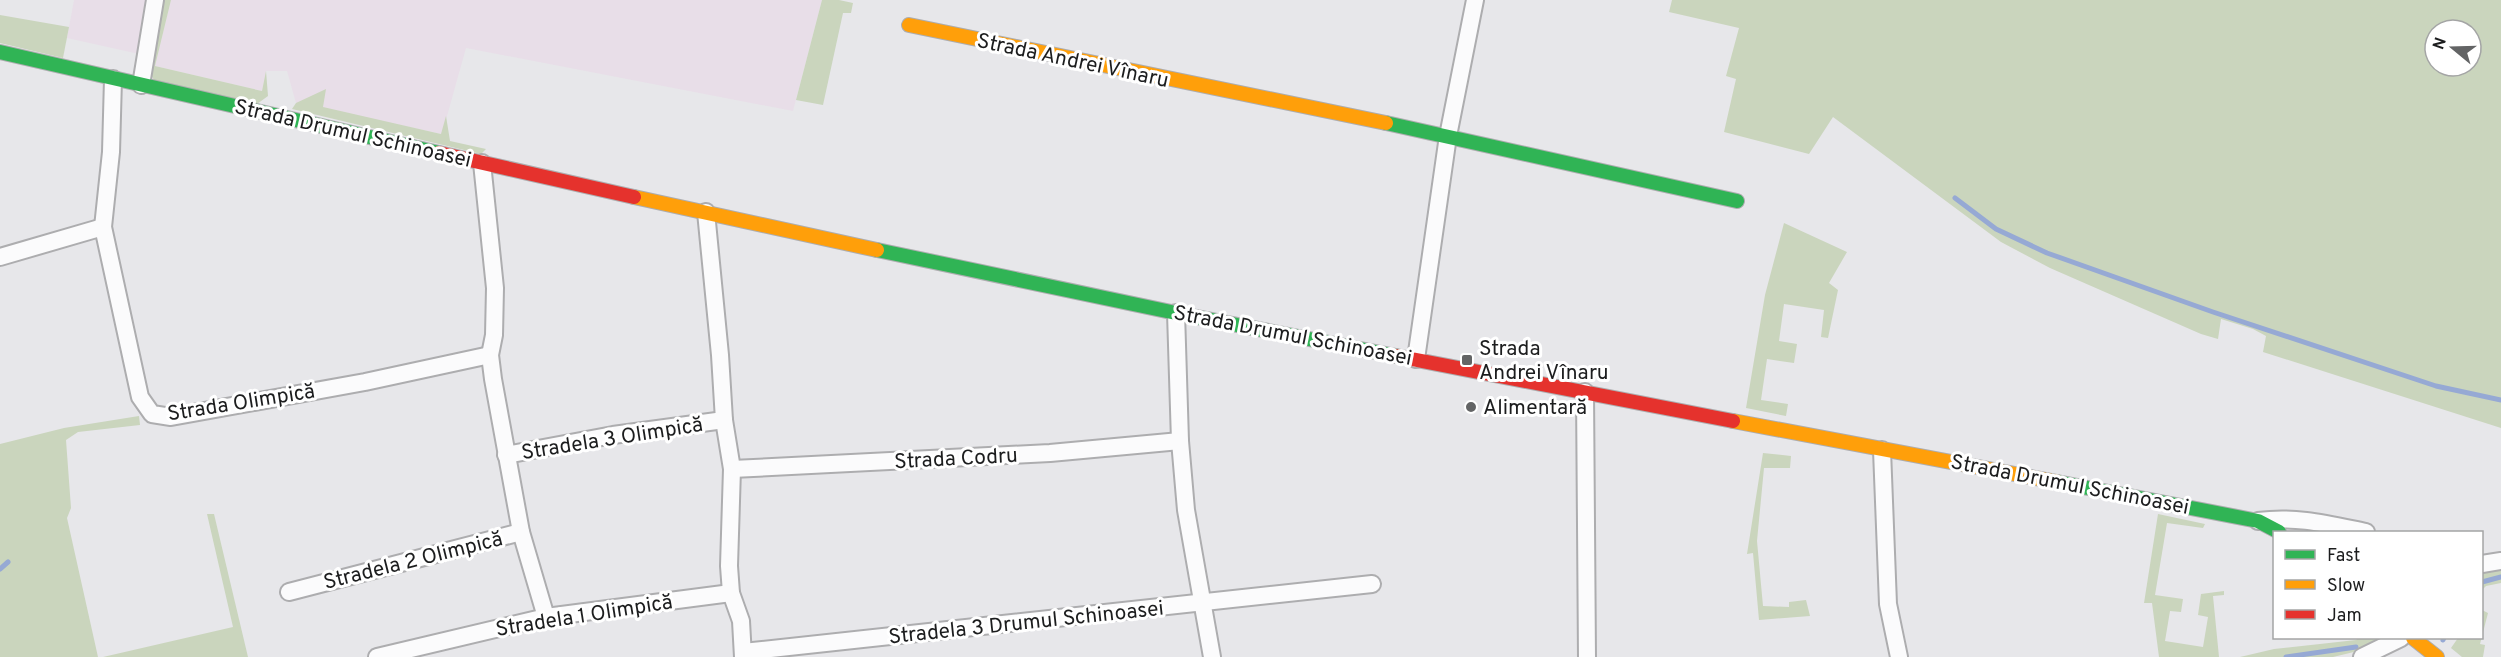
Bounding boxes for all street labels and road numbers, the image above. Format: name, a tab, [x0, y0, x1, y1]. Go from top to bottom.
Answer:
street label: Strada Andrei Vînaru	[974, 28, 1171, 95]
street label: Strada Drumul Schinoasei	[232, 94, 474, 175]
street label: Strada Drumul Schinoasei	[1171, 300, 1414, 373]
street label: Strada Olimpică	[165, 378, 317, 428]
street label: Stradela 3 Olimpică	[520, 412, 705, 467]
street label: Strada Codru	[894, 443, 1019, 476]
street label: Strada Drumul Schinoasei	[1948, 449, 2191, 522]
street label: Stradela 2 Olimpică	[321, 526, 506, 597]
street label: Stradela 1 Olimpică	[494, 589, 675, 644]
street label: Stradela 3 Drumul Schinoasei	[887, 596, 1165, 651]

